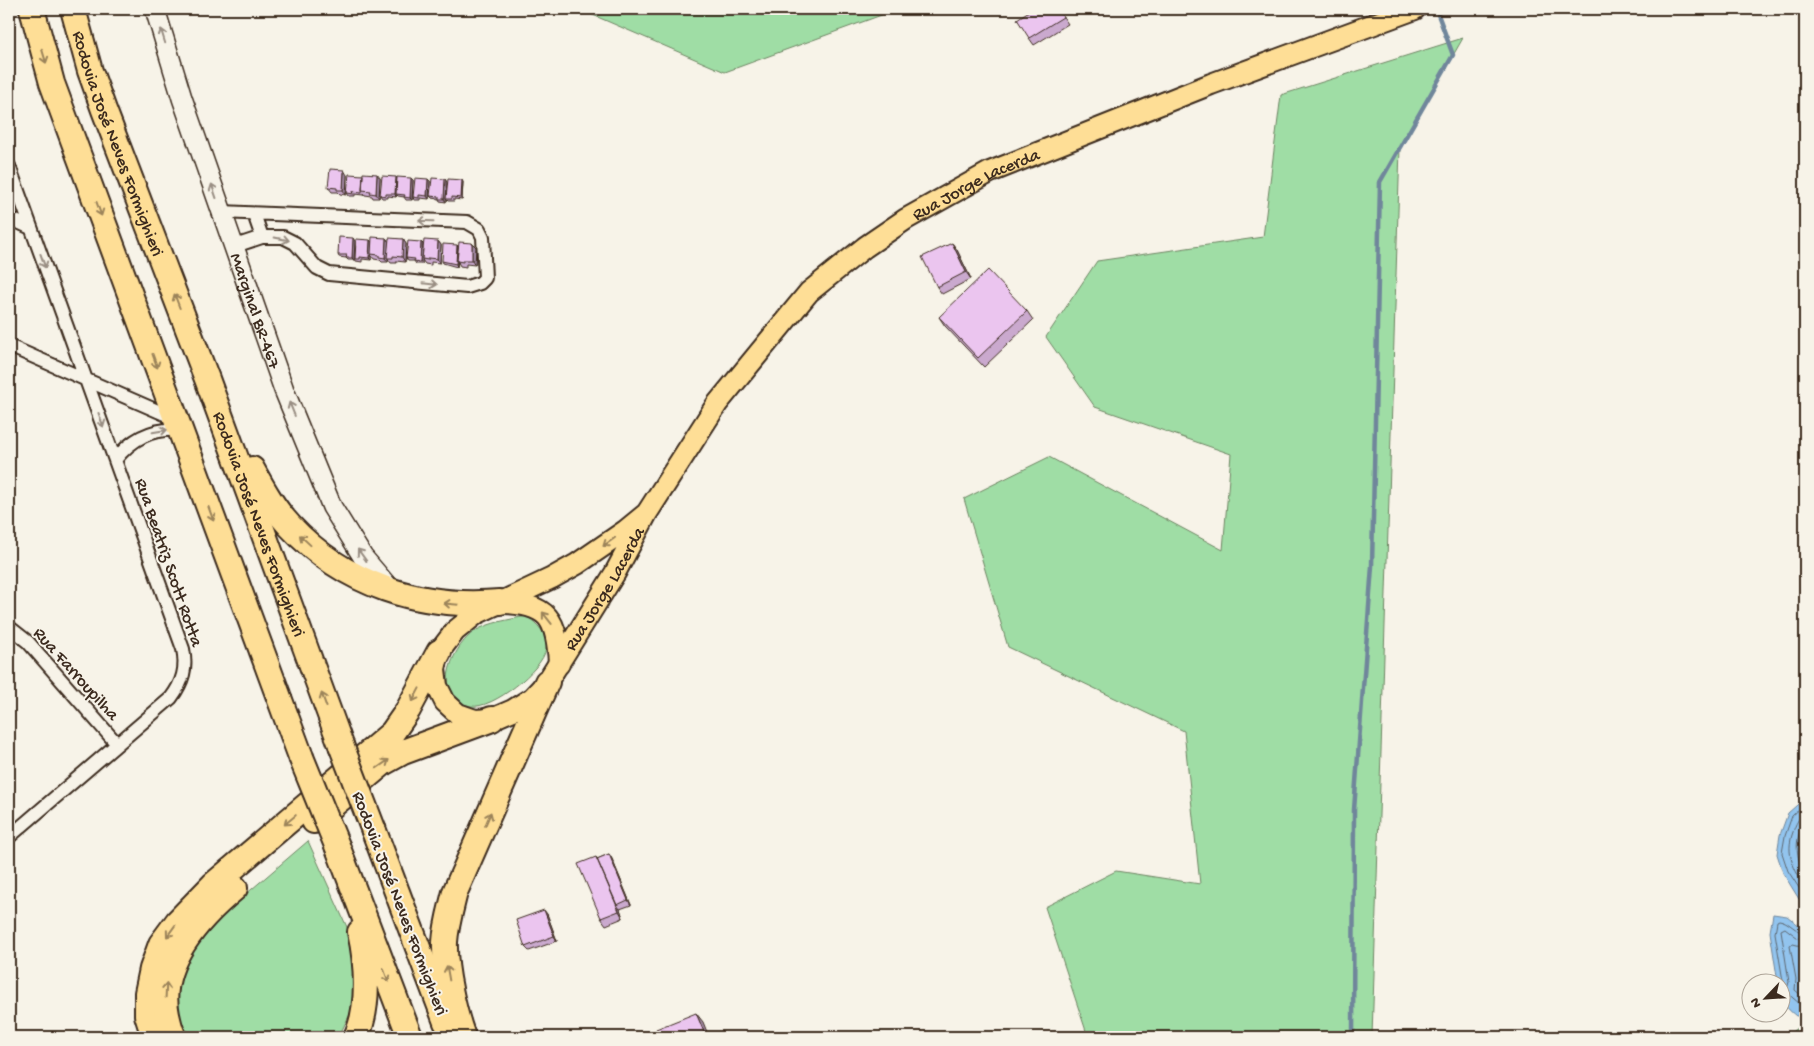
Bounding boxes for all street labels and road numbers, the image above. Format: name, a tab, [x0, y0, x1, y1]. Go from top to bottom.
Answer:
street label: Rodovia José Neves Formighieri	[67, 29, 167, 260]
street label: Rua Jorge Lacerda	[909, 145, 1044, 226]
street label: Marginal BR-467	[224, 251, 284, 372]
street label: Rodovia José Neves Formighieri	[207, 409, 309, 640]
street label: Rua Beatriz Scott Rotta	[129, 476, 207, 651]
street label: Rua Jorge Lacerda	[561, 523, 651, 655]
street label: Rua Farroupilha	[28, 624, 123, 726]
street label: Rodovia José Neves Formighieri	[346, 789, 451, 1019]

